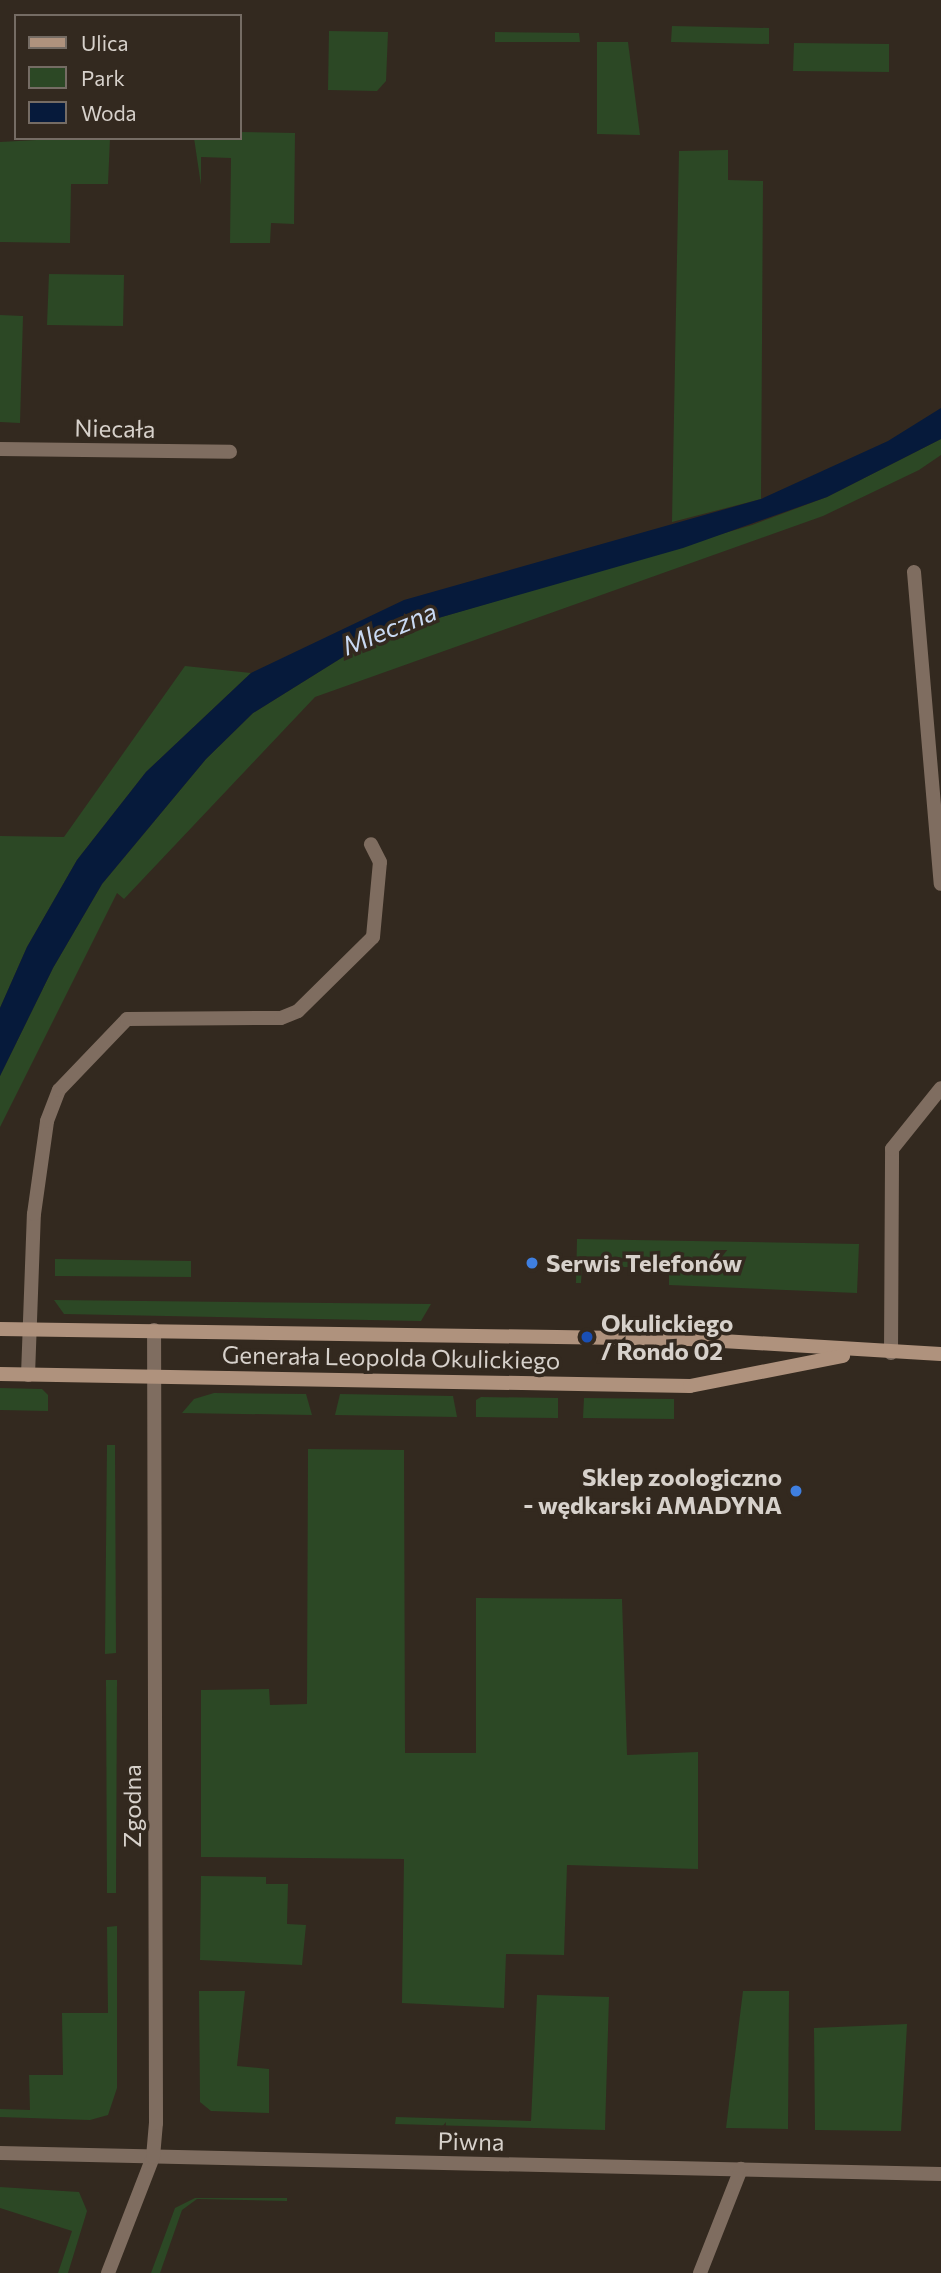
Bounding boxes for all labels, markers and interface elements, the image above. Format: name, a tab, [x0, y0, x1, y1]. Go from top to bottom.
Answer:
legend	[14, 14, 242, 140]
text: Ulica	[81, 30, 128, 55]
text: Park	[81, 65, 125, 90]
text: Woda	[81, 100, 137, 125]
street label: Niecała	[74, 413, 156, 443]
water label: Mleczna	[337, 595, 441, 661]
place label: Serwis Telefonów	[546, 1249, 742, 1277]
marker: Serwis Telefonów	[524, 1255, 540, 1271]
place label: Okulickiego / Rondo 02	[601, 1309, 733, 1365]
marker: Okulickiego / Rondo 02	[579, 1329, 595, 1345]
street label: Generała Leopolda Okulickiego	[222, 1340, 560, 1374]
place label: Sklep zoologiczno - wędkarski AMADYNA	[523, 1463, 782, 1519]
marker: Sklep zoologiczno - wędkarski AMADYNA	[788, 1483, 804, 1499]
street label: Zgodna	[118, 1764, 146, 1848]
street label: Piwna	[437, 2126, 505, 2156]

